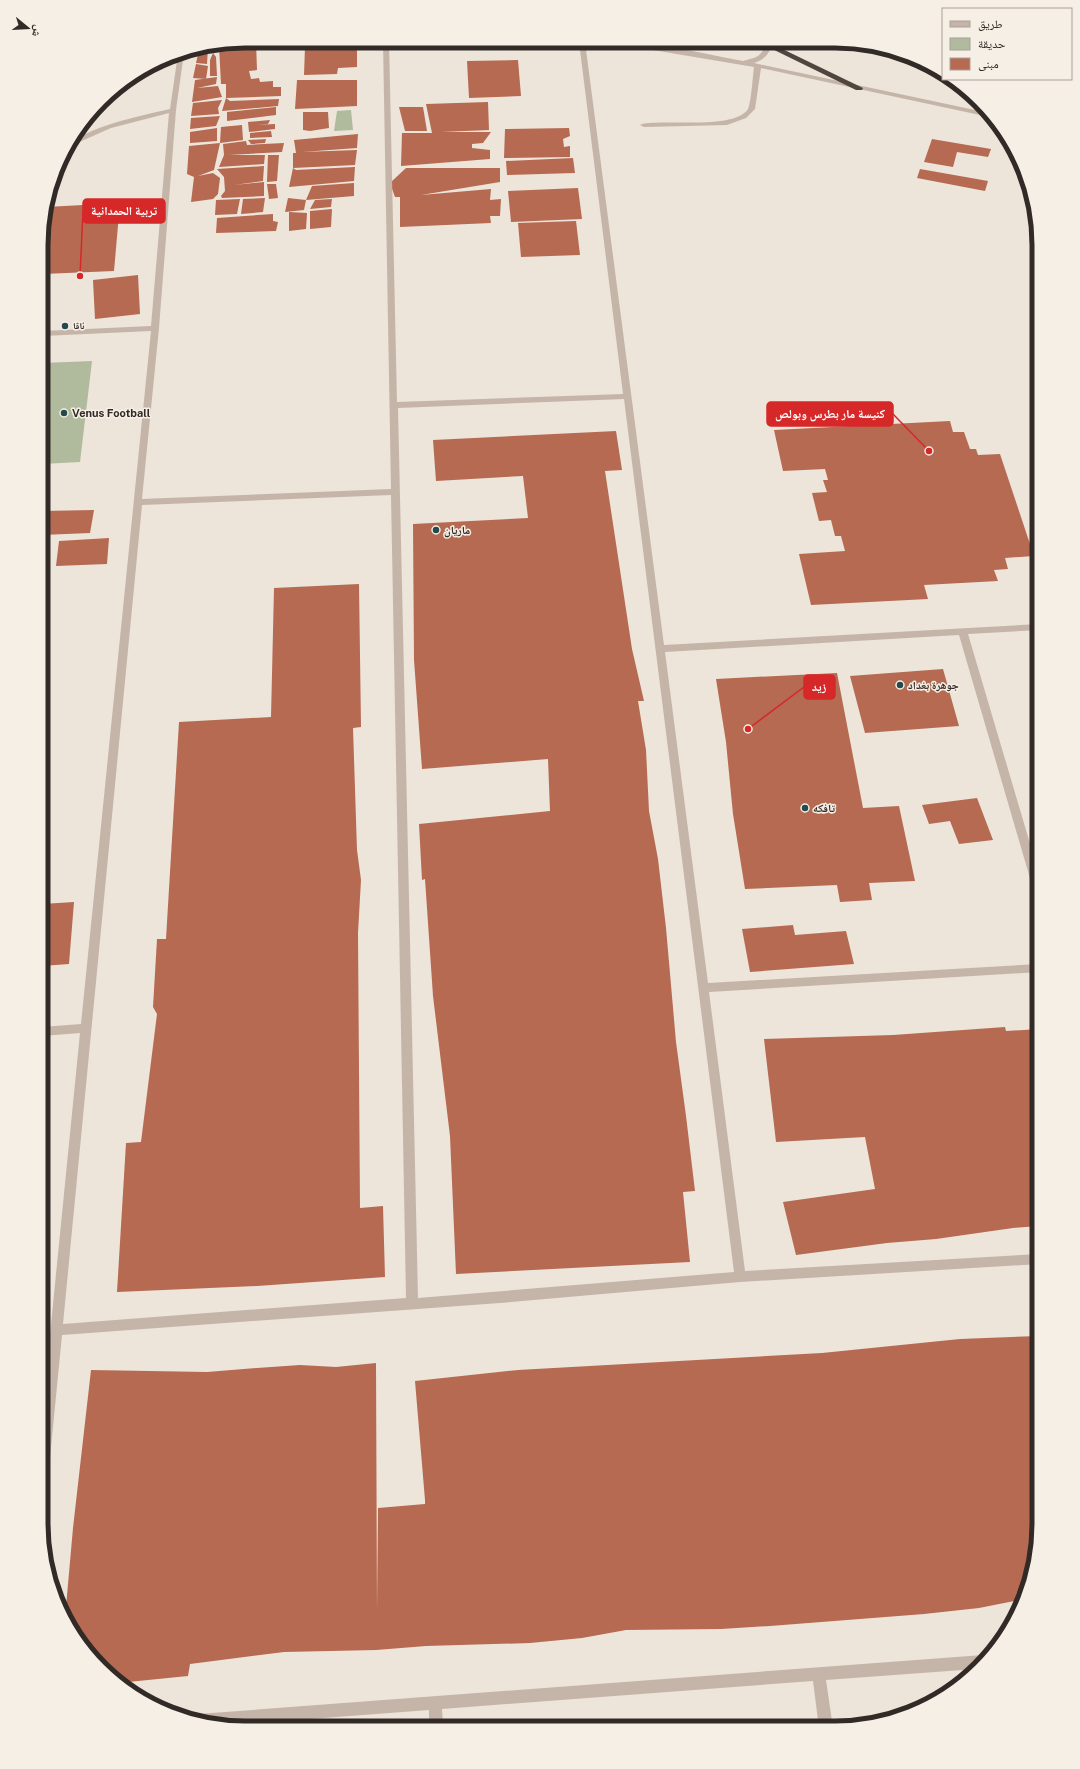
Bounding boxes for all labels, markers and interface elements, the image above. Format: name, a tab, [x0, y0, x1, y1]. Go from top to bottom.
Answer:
north arrow	[8, 8, 48, 48]
legend	[942, 8, 1072, 80]
text: طريق	[978, 17, 1003, 31]
text: ش	[28, 23, 45, 39]
text: حديقة	[978, 37, 1006, 51]
text: مبنى	[978, 57, 999, 71]
callout: تربية الحمدانية	[83, 199, 165, 223]
text: تربية الحمدانية	[91, 204, 158, 218]
place label: ئاڤا	[73, 320, 85, 331]
marker: ئاڤا	[60, 321, 70, 331]
callout: كنيسة مار بطرس وبولص	[767, 402, 893, 426]
place label: Venus Football	[72, 407, 151, 419]
text: كنيسة مار بطرس وبولص	[775, 407, 886, 422]
marker: Venus Football	[59, 408, 69, 418]
place label: ماريان	[444, 524, 470, 538]
marker: ماريان	[431, 525, 441, 535]
callout: زيد	[804, 675, 835, 699]
place label: جوهرة بغداد	[908, 679, 959, 692]
text: زيد	[812, 680, 827, 694]
marker: جوهرة بغداد	[895, 680, 905, 690]
place label: تافكه	[813, 802, 835, 814]
marker: تافكه	[800, 803, 810, 813]

